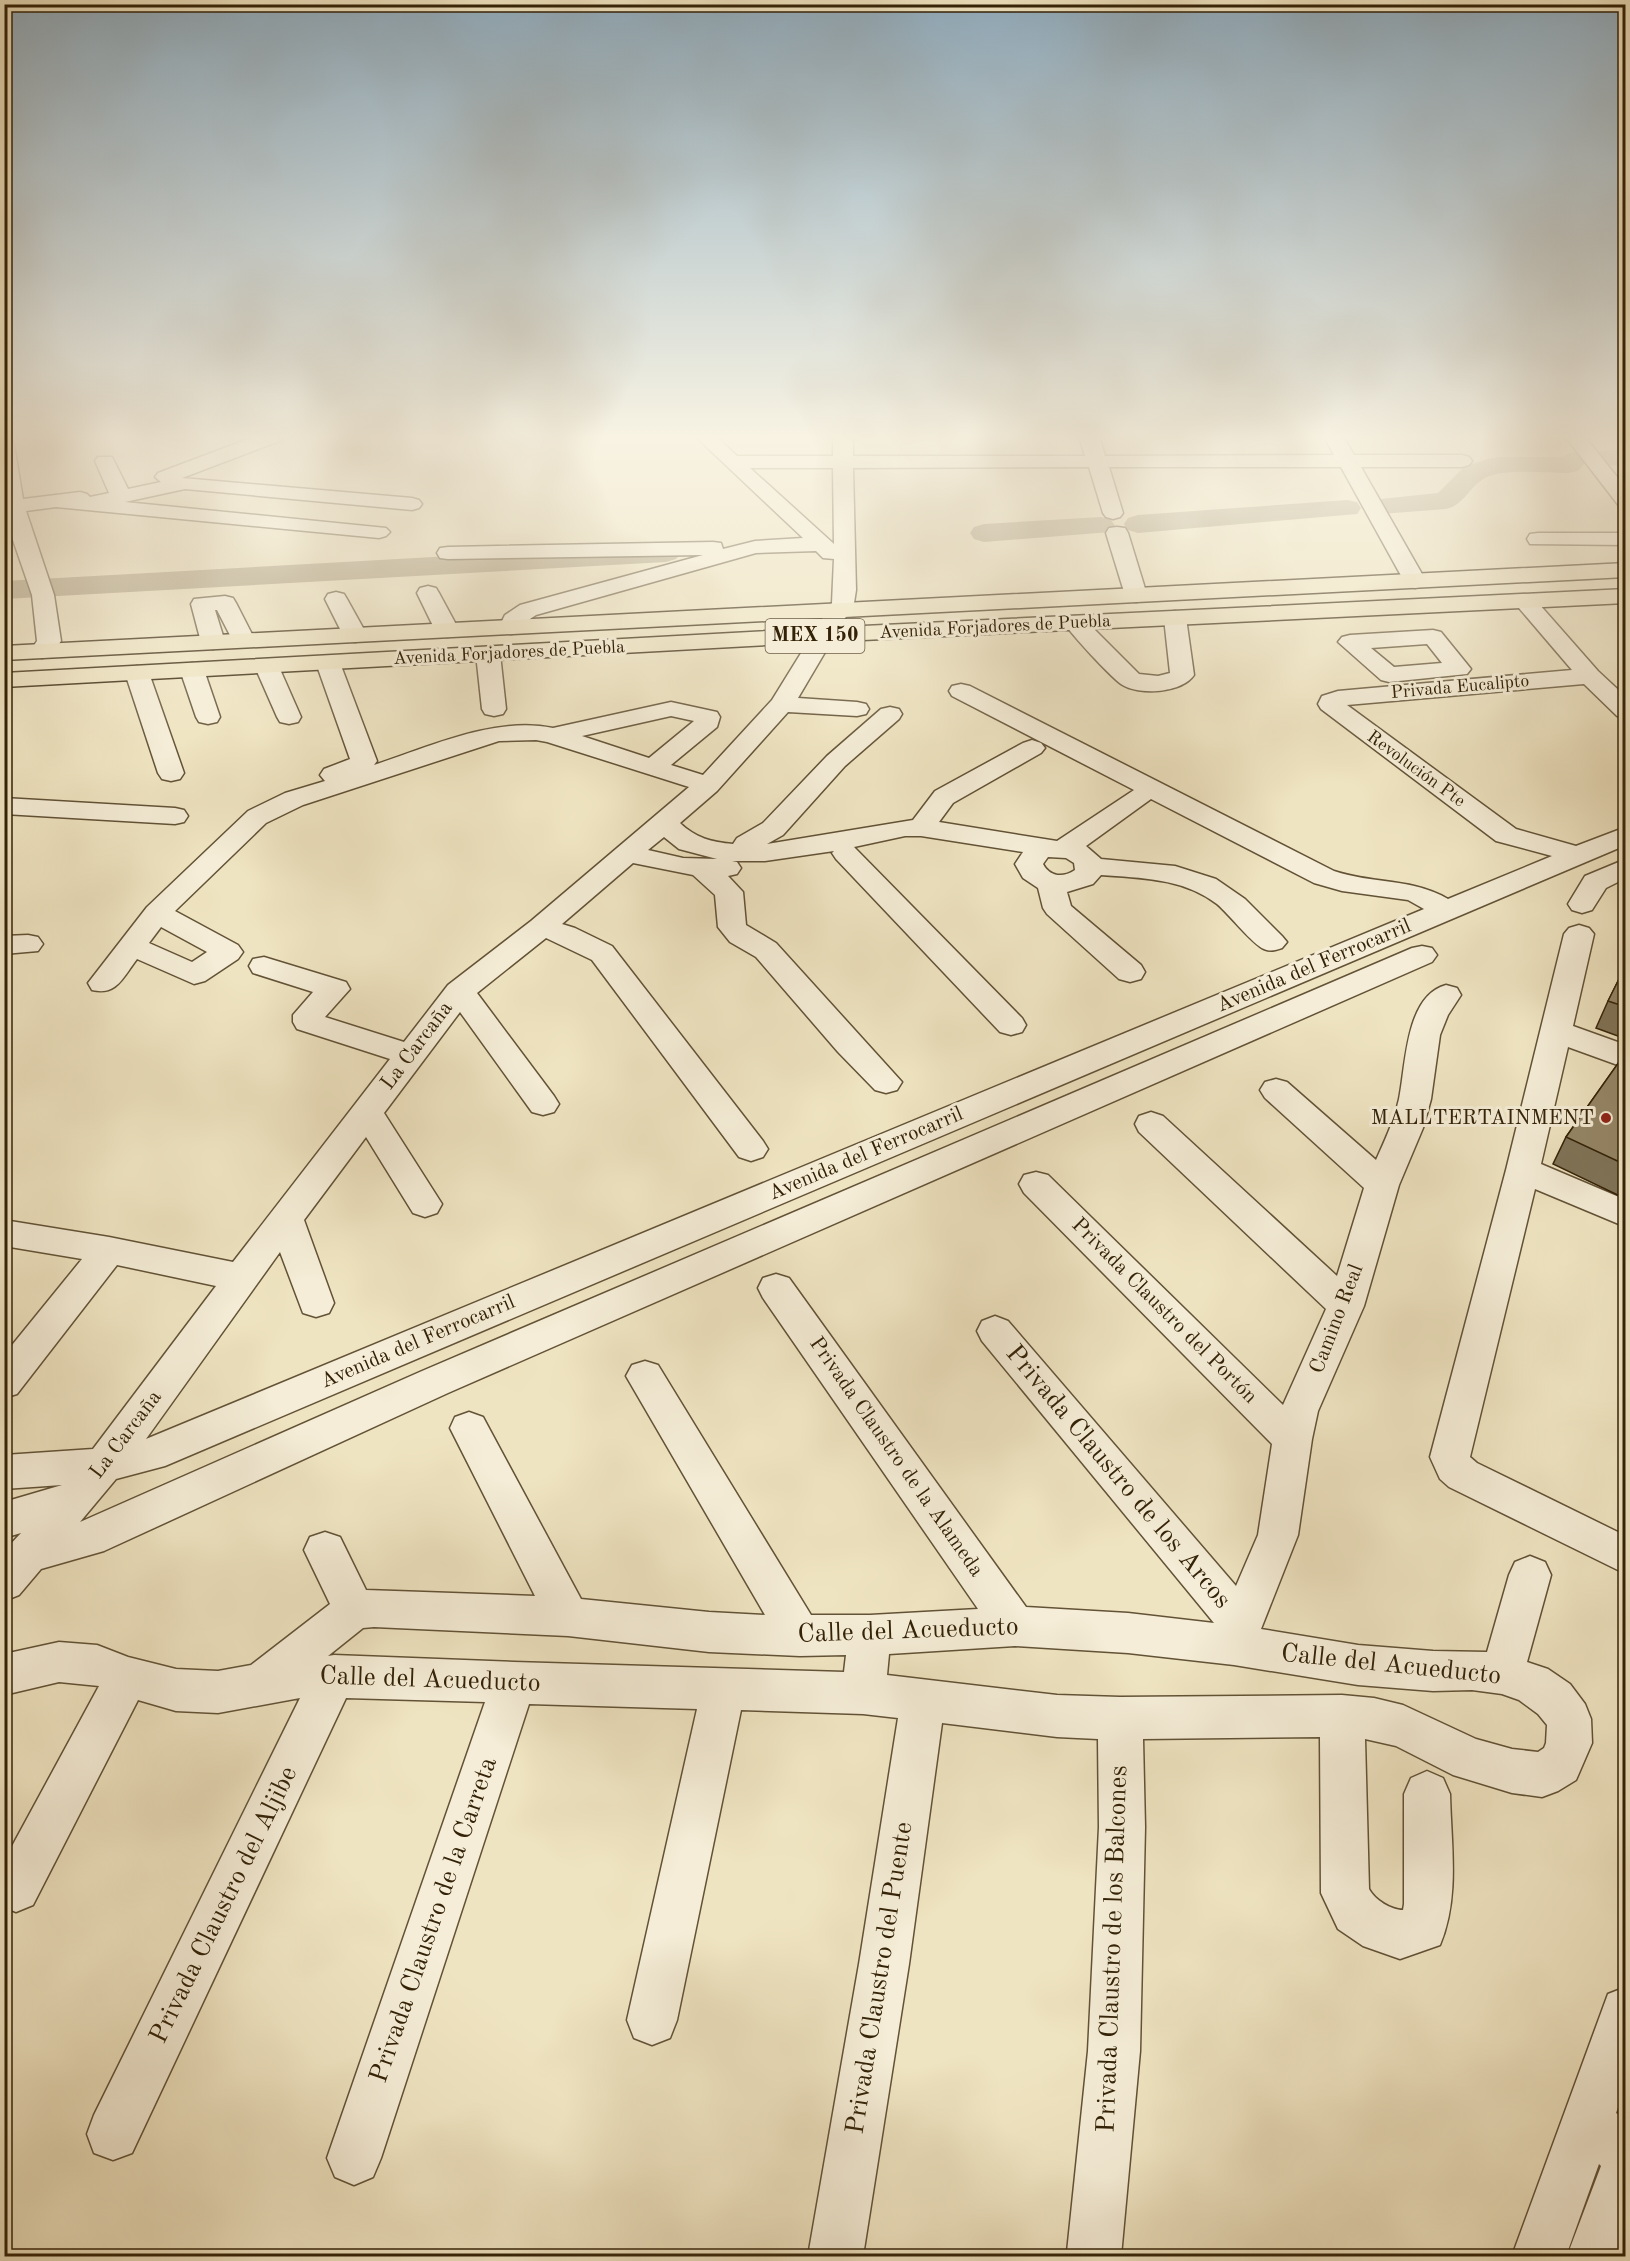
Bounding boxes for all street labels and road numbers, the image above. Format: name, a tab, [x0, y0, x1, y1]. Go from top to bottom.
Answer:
street label: Avenida Forjadores de Puebla	[879, 612, 1111, 642]
road number: MEX 150	[766, 619, 864, 653]
street label: Avenida Forjadores de Puebla	[393, 638, 625, 668]
street label: Privada Eucalipto	[1390, 672, 1530, 702]
street label: Revolución Pte	[1364, 727, 1468, 811]
street label: Avenida del Ferrocarril	[1214, 915, 1415, 1016]
street label: La Carcaña	[377, 998, 457, 1094]
street label: Avenida del Ferrocarril	[766, 1103, 967, 1204]
street label: Privada Claustro del Portón	[1067, 1214, 1261, 1408]
street label: Camino Real	[1307, 1261, 1368, 1377]
street label: Avenida del Ferrocarril	[318, 1291, 519, 1392]
street label: Privada Claustro de la Alameda	[805, 1333, 987, 1581]
street label: Privada Claustro de los Arcos	[1001, 1340, 1235, 1614]
street label: La Carcaña	[86, 1387, 166, 1483]
street label: Calle del Acueducto	[797, 1614, 1019, 1648]
street label: Calle del Acueducto	[1280, 1641, 1502, 1689]
street label: Calle del Acueducto	[319, 1663, 541, 1697]
street label: Privada Claustro de la Carreta	[366, 1754, 502, 2086]
street label: Privada Claustro del Aljibe	[146, 1762, 302, 2048]
street label: Privada Claustro de los Balcones	[1094, 1765, 1132, 2133]
street label: Privada Claustro del Puente	[842, 1820, 918, 2136]

